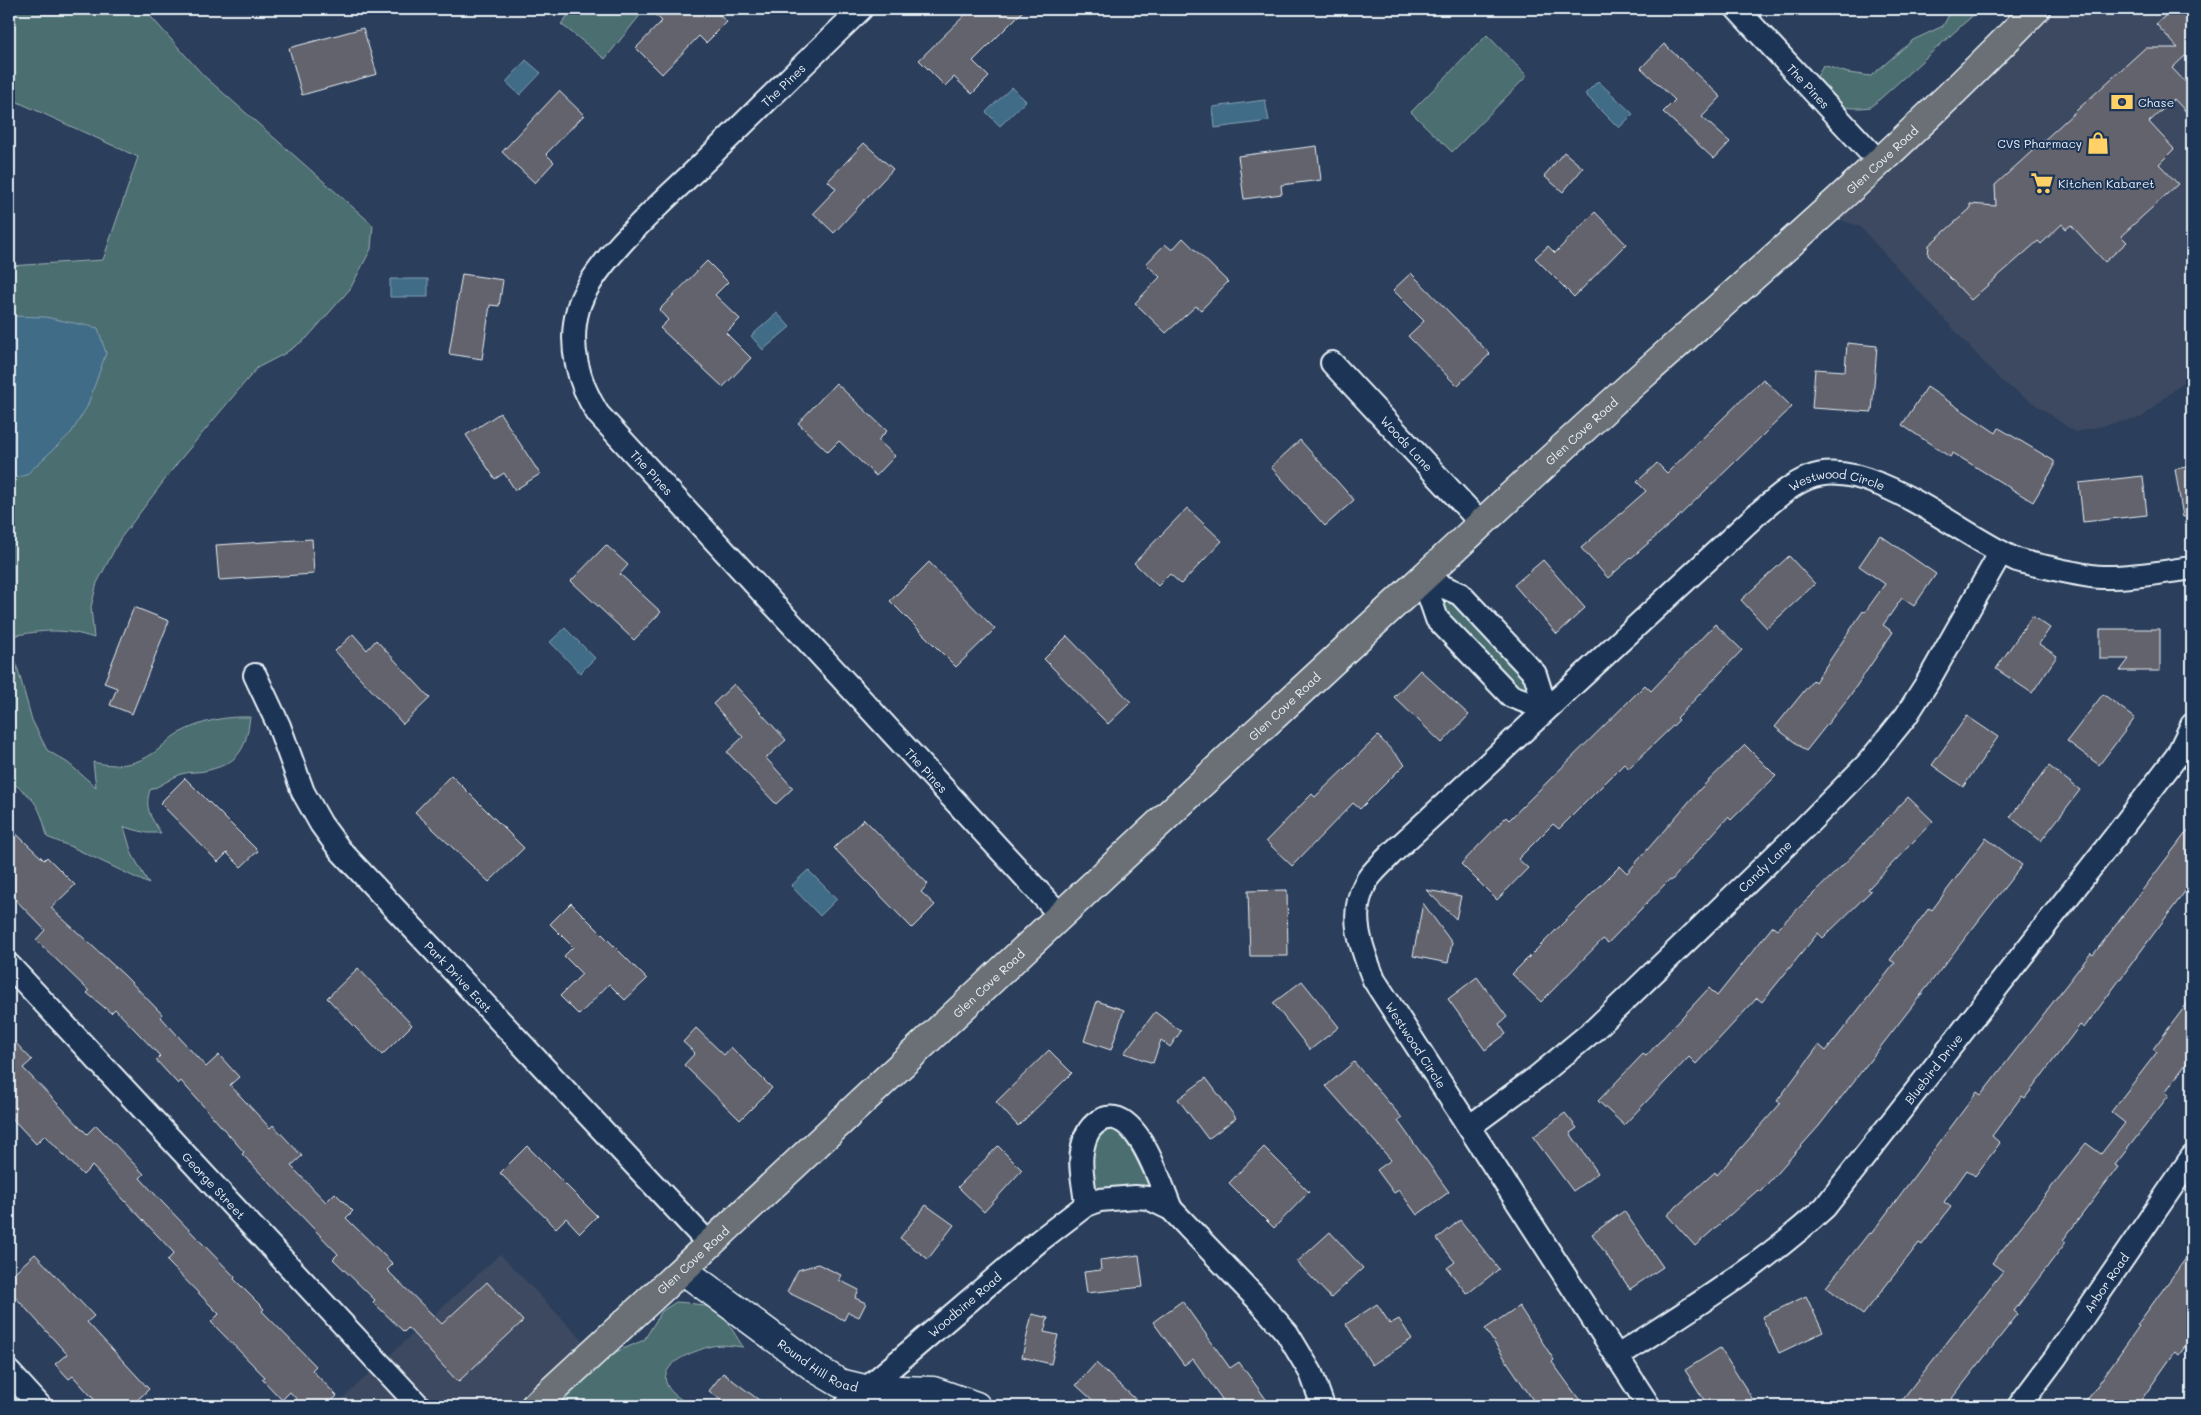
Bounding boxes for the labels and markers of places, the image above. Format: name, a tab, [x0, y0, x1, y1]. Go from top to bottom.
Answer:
bank icon: Chase	[2109, 89, 2135, 115]
place label: Chase	[2138, 94, 2174, 110]
shop icon: CVS Pharmacy	[2085, 130, 2111, 156]
place label: CVS Pharmacy	[1997, 135, 2082, 151]
supermarket icon: Kitchen Kabaret	[2029, 170, 2055, 196]
place label: Kitchen Kabaret	[2058, 175, 2155, 191]

